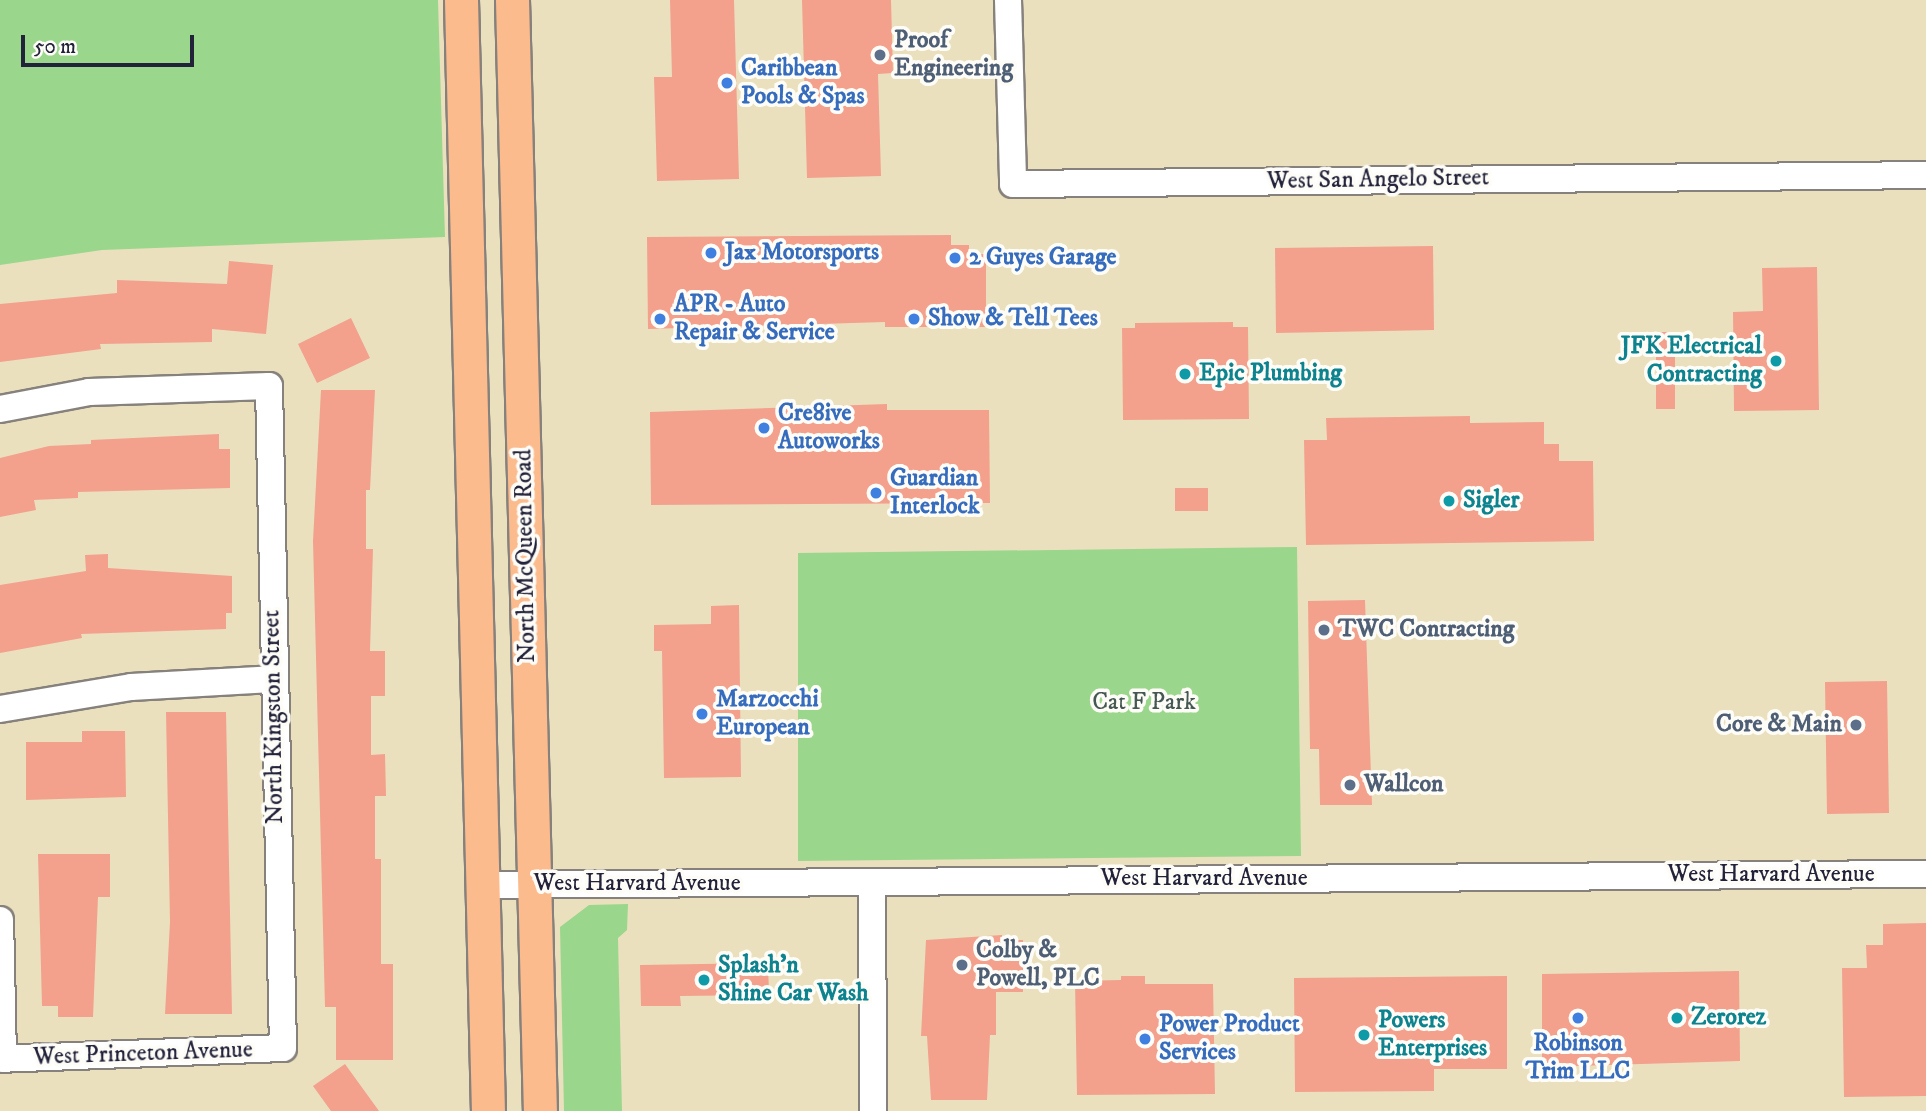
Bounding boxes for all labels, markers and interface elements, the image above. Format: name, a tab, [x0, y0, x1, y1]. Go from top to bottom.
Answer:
scale bar	[24, 21, 198, 65]
place label: Proof Engineering	[894, 27, 1013, 83]
text: 50 m	[34, 34, 76, 60]
marker: Proof Engineering	[872, 47, 888, 63]
place label: Caribbean Pools & Spas	[741, 55, 865, 111]
marker: Caribbean Pools & Spas	[719, 75, 735, 91]
street label: West San Angelo Street	[1267, 164, 1489, 196]
place label: Jax Motorsports	[725, 239, 879, 267]
place label: 2 Guyes Garage	[969, 244, 1117, 272]
marker: Jax Motorsports	[703, 245, 719, 261]
marker: 2 Guyes Garage	[947, 250, 963, 266]
place label: APR - Auto Repair & Service	[674, 291, 835, 347]
place label: Show & Tell Tees	[928, 305, 1098, 333]
marker: APR - Auto Repair & Service	[652, 311, 668, 327]
marker: Show & Tell Tees	[906, 311, 922, 327]
place label: JFK Electrical Contracting	[1621, 333, 1762, 389]
marker: JFK Electrical Contracting	[1768, 353, 1784, 369]
place label: Epic Plumbing	[1199, 360, 1342, 388]
marker: Epic Plumbing	[1177, 366, 1193, 382]
place label: Cre8ive Autoworks	[778, 400, 880, 456]
marker: Cre8ive Autoworks	[756, 420, 772, 436]
street label: North McQueen Road	[510, 449, 542, 663]
place label: Guardian Interlock	[890, 465, 980, 521]
marker: Guardian Interlock	[868, 485, 884, 501]
place label: Sigler	[1463, 487, 1519, 515]
marker: Sigler	[1441, 493, 1457, 509]
street label: North Kingston Street	[258, 610, 290, 824]
place label: TWC Contracting	[1338, 616, 1515, 644]
marker: TWC Contracting	[1316, 622, 1332, 638]
place label: Marzocchi European	[716, 686, 819, 742]
park label: Cat F Park	[1092, 689, 1196, 717]
marker: Marzocchi European	[694, 706, 710, 722]
place label: Core & Main	[1716, 711, 1842, 739]
marker: Core & Main	[1848, 717, 1864, 733]
place label: Wallcon	[1364, 771, 1444, 799]
marker: Wallcon	[1342, 777, 1358, 793]
street label: West Harvard Avenue	[1667, 861, 1875, 889]
street label: West Harvard Avenue	[1100, 865, 1308, 893]
street label: West Harvard Avenue	[533, 870, 741, 898]
place label: Colby & Powell, PLC	[976, 937, 1100, 993]
place label: Splash'n Shine Car Wash	[718, 952, 868, 1008]
marker: Colby & Powell, PLC	[954, 957, 970, 973]
marker: Splash'n Shine Car Wash	[696, 972, 712, 988]
place label: Zerorez	[1691, 1004, 1766, 1032]
place label: Powers Enterprises	[1378, 1007, 1487, 1063]
marker: Robinson Trim LLC	[1570, 1010, 1586, 1026]
marker: Zerorez	[1669, 1010, 1685, 1026]
place label: Power Product Services	[1159, 1011, 1300, 1067]
marker: Powers Enterprises	[1356, 1027, 1372, 1043]
place label: Robinson Trim LLC	[1526, 1030, 1630, 1086]
marker: Power Product Services	[1137, 1031, 1153, 1047]
street label: West Princeton Avenue	[33, 1036, 253, 1072]

